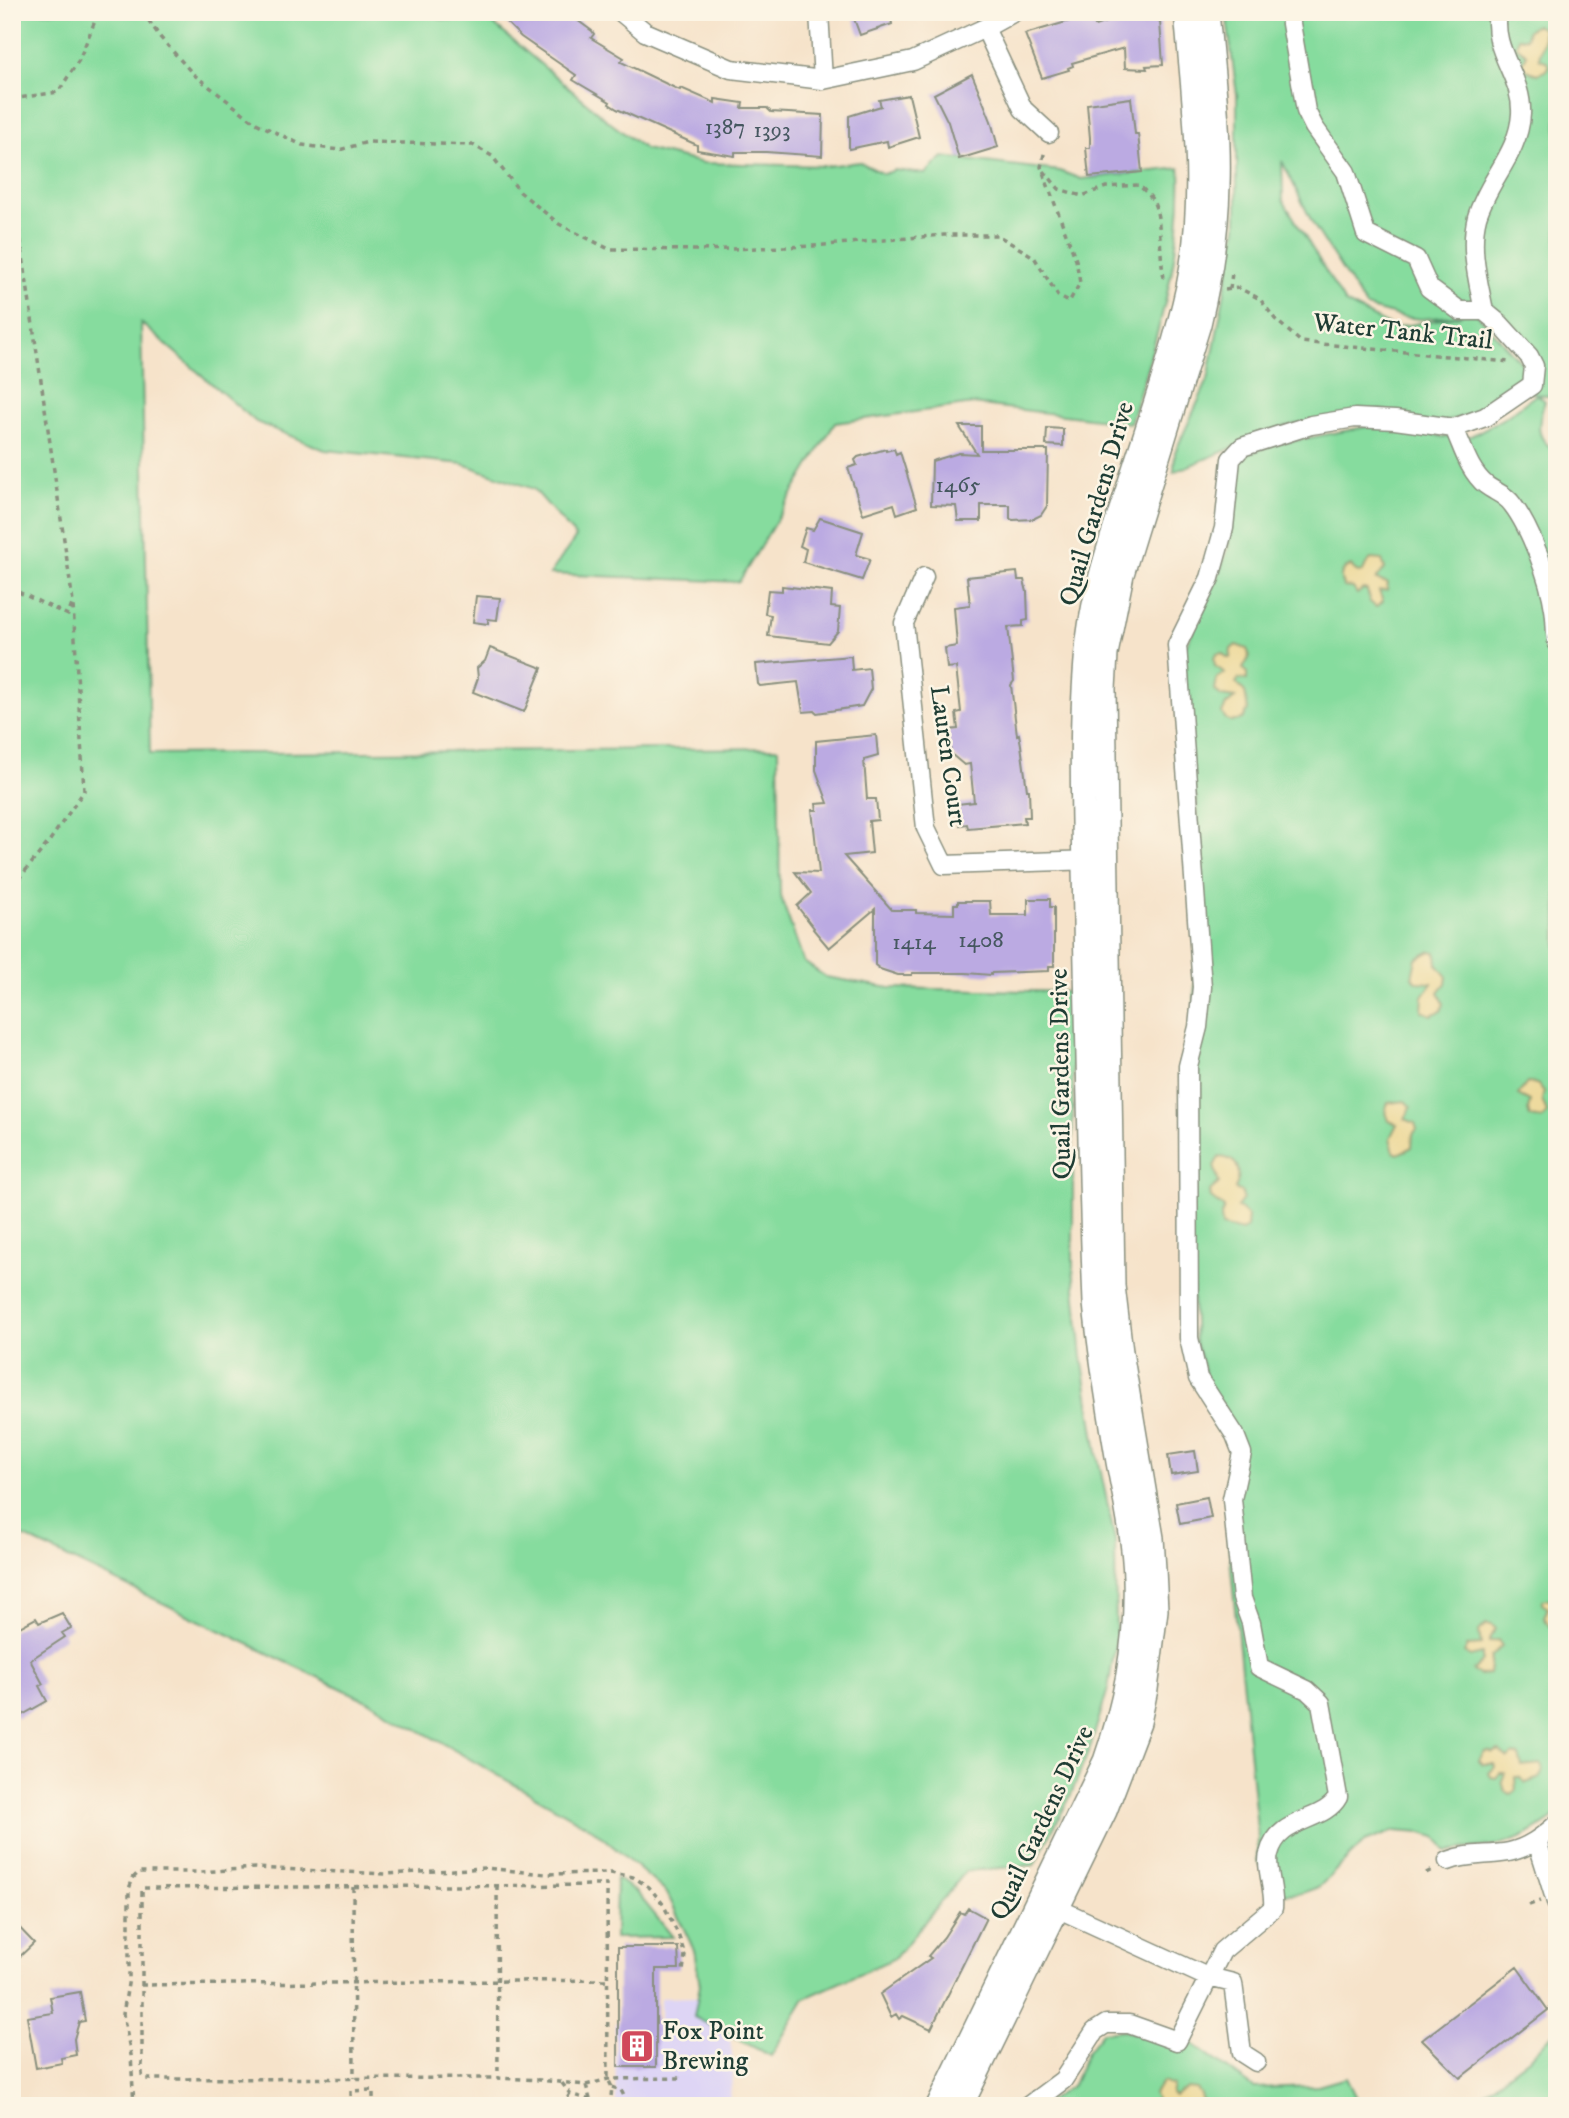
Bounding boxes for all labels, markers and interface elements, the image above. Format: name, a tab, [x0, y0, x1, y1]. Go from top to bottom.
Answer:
house number: 1387	[705, 113, 745, 142]
house number: 1393	[753, 116, 791, 145]
street label: Water Tank Trail	[1311, 306, 1495, 358]
street label: Quail Gardens Drive	[1052, 398, 1142, 610]
house number: 1465	[935, 471, 981, 500]
street label: Lauren Court	[922, 683, 974, 829]
house number: 1408	[958, 926, 1004, 955]
house number: 1414	[892, 928, 936, 957]
street label: Quail Gardens Drive	[1043, 968, 1079, 1180]
street label: Quail Gardens Drive	[982, 1720, 1102, 1926]
place label: Fox Point Brewing	[662, 2015, 764, 2078]
building icon: Fox Point Brewing	[618, 2027, 656, 2065]

